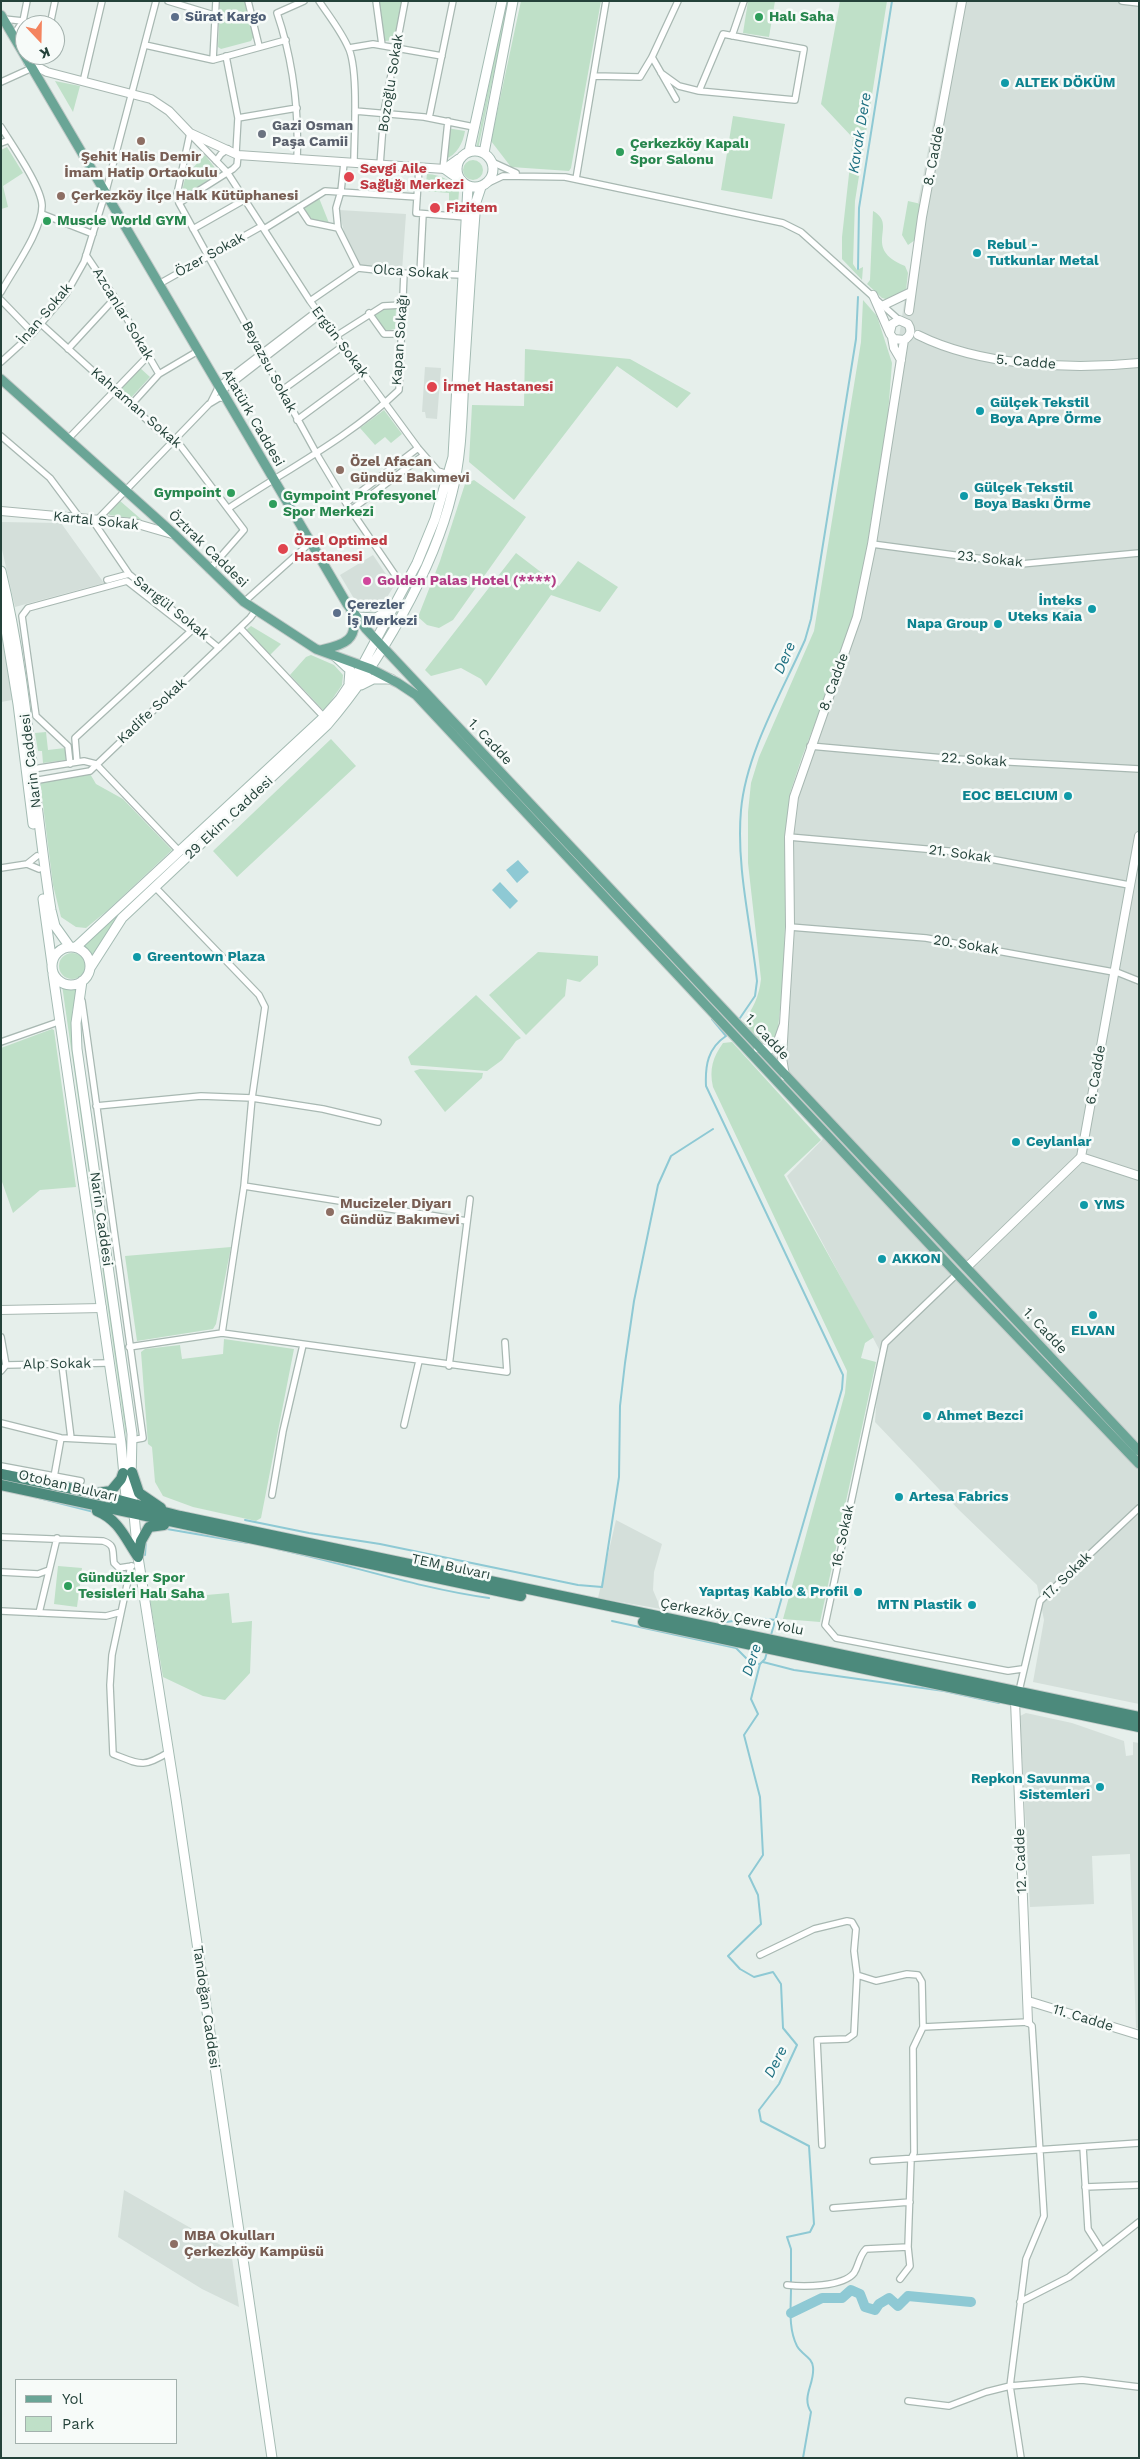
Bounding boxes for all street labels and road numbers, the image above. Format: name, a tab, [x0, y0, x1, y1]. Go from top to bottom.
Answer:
street label: Bozoğlu Sokak	[375, 33, 407, 133]
street label: 8. Cadde	[920, 125, 948, 187]
street label: Özer Sokak	[172, 229, 248, 281]
street label: Olca Sokak	[372, 261, 450, 283]
street label: Azcanlar Sokak	[89, 265, 157, 363]
street label: İnan Sokak	[14, 280, 76, 348]
street label: Kapan Sokağı	[388, 294, 412, 386]
street label: Ergün Sokak	[308, 303, 372, 381]
street label: Beyazsu Sokak	[238, 318, 300, 416]
street label: 5. Cadde	[995, 351, 1057, 373]
street label: Kahraman Sokak	[87, 364, 185, 452]
street label: Atatürk Caddesi	[218, 366, 288, 470]
street label: Öztrak Caddesi	[165, 507, 251, 591]
street label: Kartal Sokak	[52, 508, 140, 534]
street label: 23. Sokak	[956, 547, 1024, 571]
street label: Sarıgül Sokak	[130, 572, 212, 644]
street label: 8. Cadde	[816, 651, 852, 713]
street label: Kadife Sokak	[114, 675, 190, 747]
street label: Narin Caddesi	[17, 713, 45, 809]
street label: 1. Cadde	[464, 715, 516, 769]
street label: 22. Sokak	[941, 749, 1007, 771]
street label: 29 Ekim Caddesi	[181, 773, 277, 863]
street label: 21. Sokak	[928, 841, 992, 867]
street label: 20. Sokak	[932, 932, 1000, 958]
street label: 1. Cadde	[741, 1010, 793, 1064]
street label: 6. Cadde	[1083, 1044, 1109, 1106]
street label: Narin Caddesi	[86, 1171, 116, 1267]
street label: 1. Cadde	[1019, 1304, 1071, 1358]
street label: Alp Sokak	[23, 1355, 91, 1373]
street label: Otoban Bulvarı	[17, 1466, 119, 1506]
street label: 16. Sokak	[828, 1503, 858, 1569]
street label: 17. Sokak	[1039, 1549, 1095, 1603]
street label: TEM Bulvarı	[410, 1550, 492, 1584]
street label: Çerkezköy Çevre Yolu	[659, 1595, 805, 1639]
street label: 12. Cadde	[1011, 1828, 1031, 1894]
street label: Tandoğan Caddesi	[189, 1944, 223, 2070]
street label: 11. Cadde	[1051, 2001, 1115, 2035]

